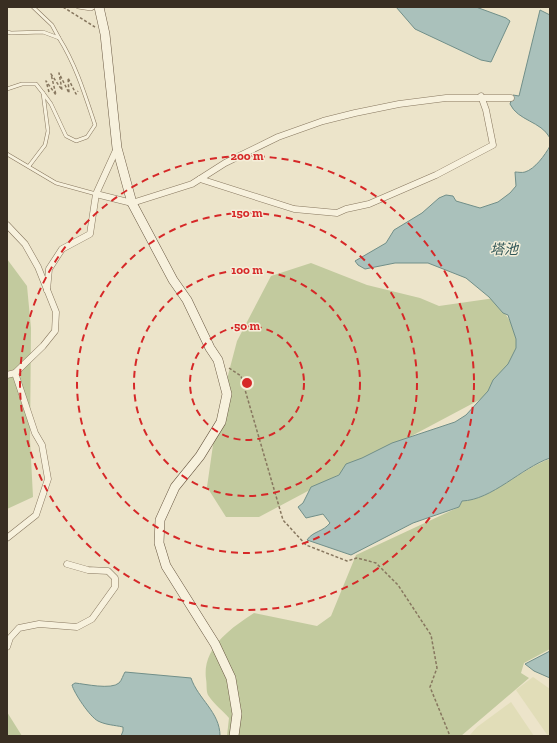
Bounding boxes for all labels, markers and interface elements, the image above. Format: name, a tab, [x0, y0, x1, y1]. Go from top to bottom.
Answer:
text: 200 m	[230, 149, 264, 163]
text: 150 m	[232, 206, 263, 220]
water label: 塔池	[490, 241, 520, 258]
text: 100 m	[231, 263, 263, 277]
text: 50 m	[234, 319, 260, 333]
centre of rings	[240, 376, 254, 390]

